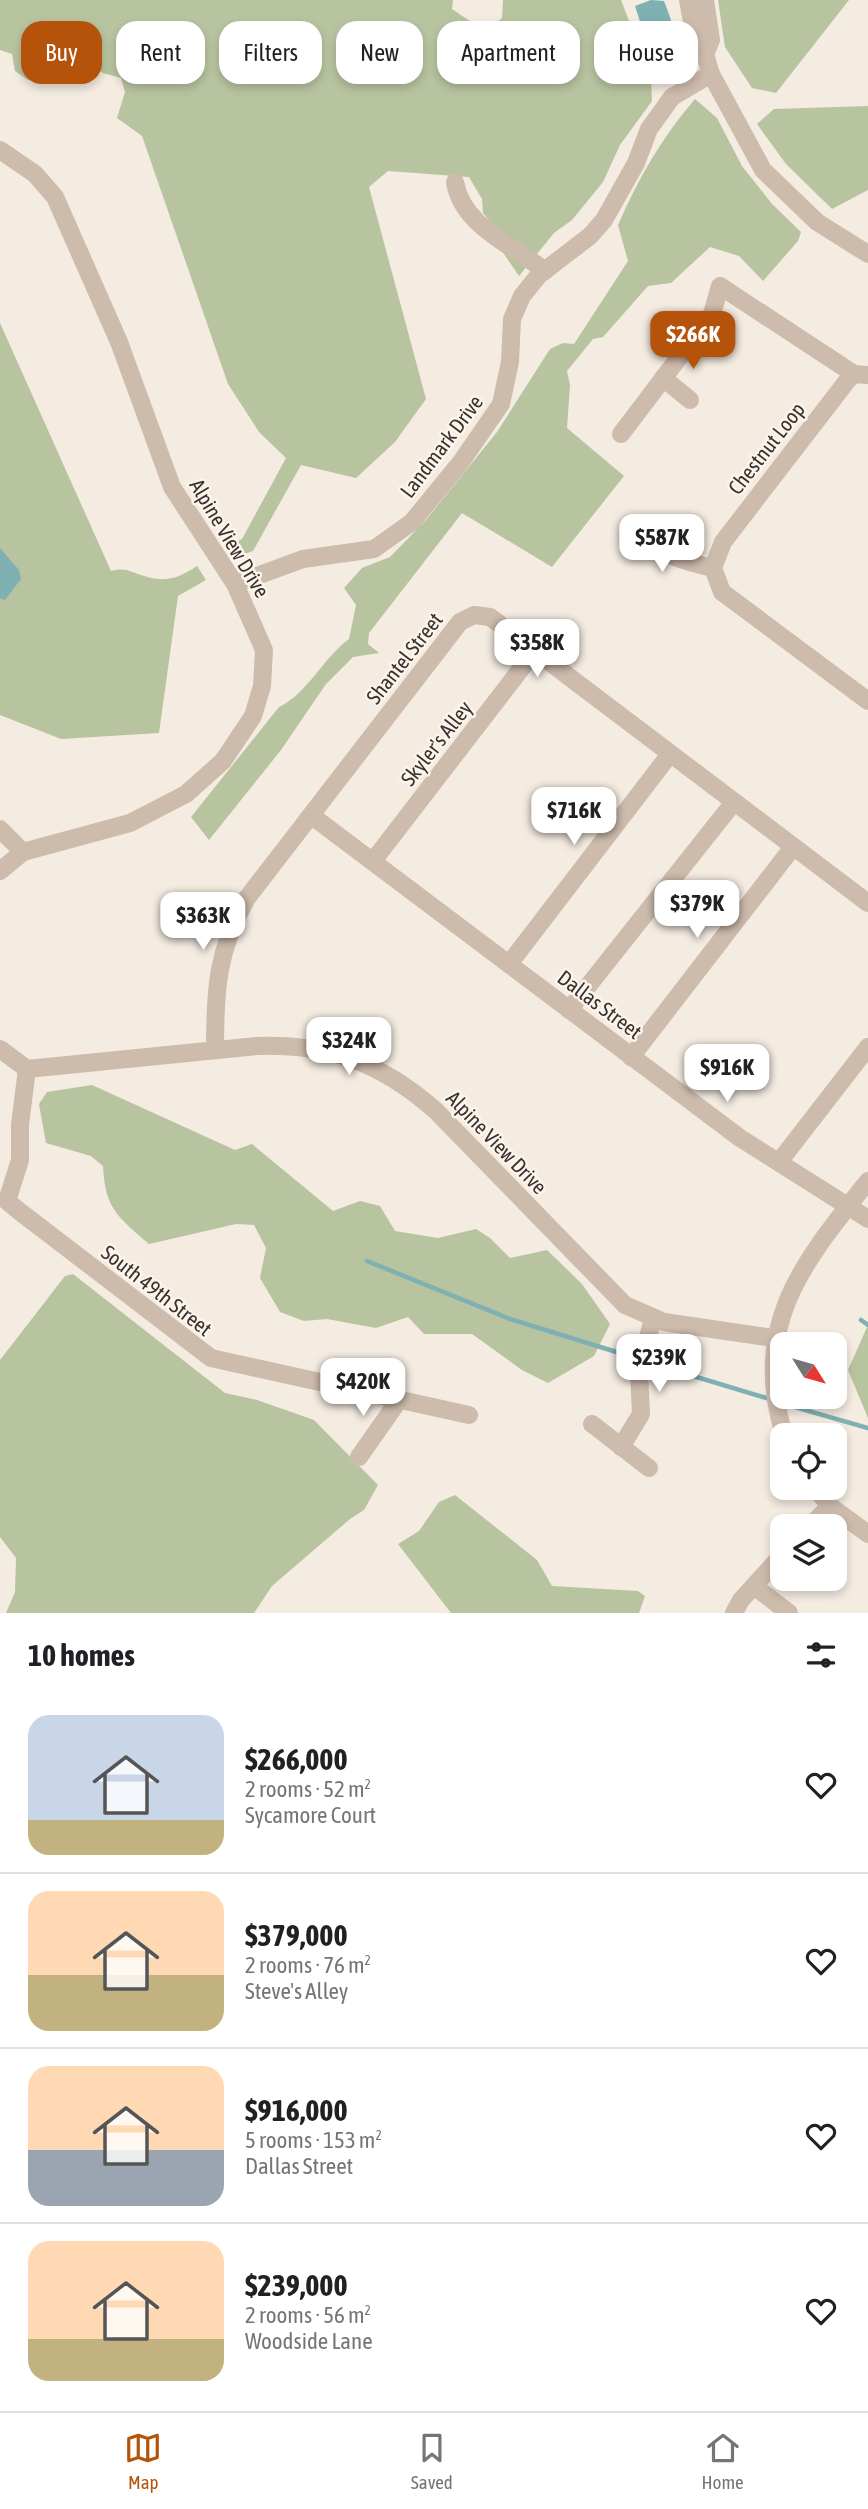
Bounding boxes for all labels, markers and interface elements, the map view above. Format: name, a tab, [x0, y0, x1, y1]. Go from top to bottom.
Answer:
chip: Buy	[21, 21, 102, 84]
chip: Rent	[116, 21, 205, 84]
chip: Filters	[219, 21, 322, 84]
chip: New	[336, 21, 423, 84]
chip: Apartment	[437, 21, 580, 84]
chip: House	[594, 21, 698, 84]
pin: $266K	[644, 312, 742, 371]
text: $266K	[666, 321, 720, 347]
street label: Landmark Drive	[395, 390, 487, 502]
street label: Chestnut Loop	[723, 397, 809, 499]
street label: Alpine View Drive	[185, 474, 275, 602]
pin: $587K	[613, 514, 711, 574]
text: $587K	[635, 524, 689, 550]
street label: Shantel Street	[361, 608, 447, 708]
pin: $358K	[488, 620, 586, 679]
text: $358K	[510, 629, 564, 655]
street label: Skyler's Alley	[396, 696, 477, 790]
pin: $716K	[525, 788, 623, 847]
text: $716K	[547, 797, 601, 823]
pin: $379K	[648, 880, 746, 940]
text: $379K	[670, 890, 724, 916]
pin: $363K	[154, 892, 252, 952]
text: $363K	[176, 902, 230, 928]
street label: Dallas Street	[553, 965, 647, 1043]
pin: $324K	[300, 1018, 398, 1077]
text: $324K	[322, 1027, 376, 1053]
pin: $916K	[678, 1044, 776, 1104]
text: $916K	[700, 1054, 754, 1080]
street label: Alpine View Drive	[442, 1086, 552, 1198]
street label: South 49th Street	[97, 1240, 217, 1340]
north arrow	[770, 1332, 847, 1409]
map controls	[770, 1332, 847, 1591]
pin: $239K	[610, 1334, 708, 1394]
text: $239K	[632, 1344, 686, 1370]
pin: $420K	[314, 1358, 412, 1418]
text: $420K	[336, 1368, 390, 1394]
button: locate	[770, 1423, 847, 1500]
button: layers	[770, 1514, 847, 1591]
icon: filters	[802, 1636, 840, 1674]
text: 10 homes	[28, 1638, 135, 1672]
text: $266,000	[245, 1742, 348, 1776]
icon: home	[84, 1743, 168, 1827]
icon: heart	[802, 1766, 840, 1804]
text: 2 rooms · 52 m²	[245, 1776, 371, 1802]
text: Sycamore Court	[245, 1802, 376, 1828]
text: $379,000	[245, 1918, 348, 1952]
icon: home	[84, 1919, 168, 2003]
icon: heart	[802, 1942, 840, 1980]
text: 2 rooms · 76 m²	[245, 1952, 371, 1978]
text: Steve's Alley	[245, 1978, 348, 2004]
text: $916,000	[245, 2093, 348, 2127]
icon: home	[84, 2094, 168, 2178]
icon: heart	[802, 2117, 840, 2155]
text: 5 rooms · 153 m²	[245, 2127, 382, 2153]
text: Dallas Street	[245, 2153, 353, 2179]
text: $239,000	[245, 2268, 348, 2302]
icon: home	[84, 2269, 168, 2353]
icon: heart	[802, 2292, 840, 2330]
text: 2 rooms · 56 m²	[245, 2302, 371, 2328]
text: Woodside Lane	[245, 2328, 373, 2354]
tab: Map	[124, 2429, 162, 2493]
tab: Saved	[411, 2429, 453, 2493]
tab: Home	[701, 2429, 744, 2493]

